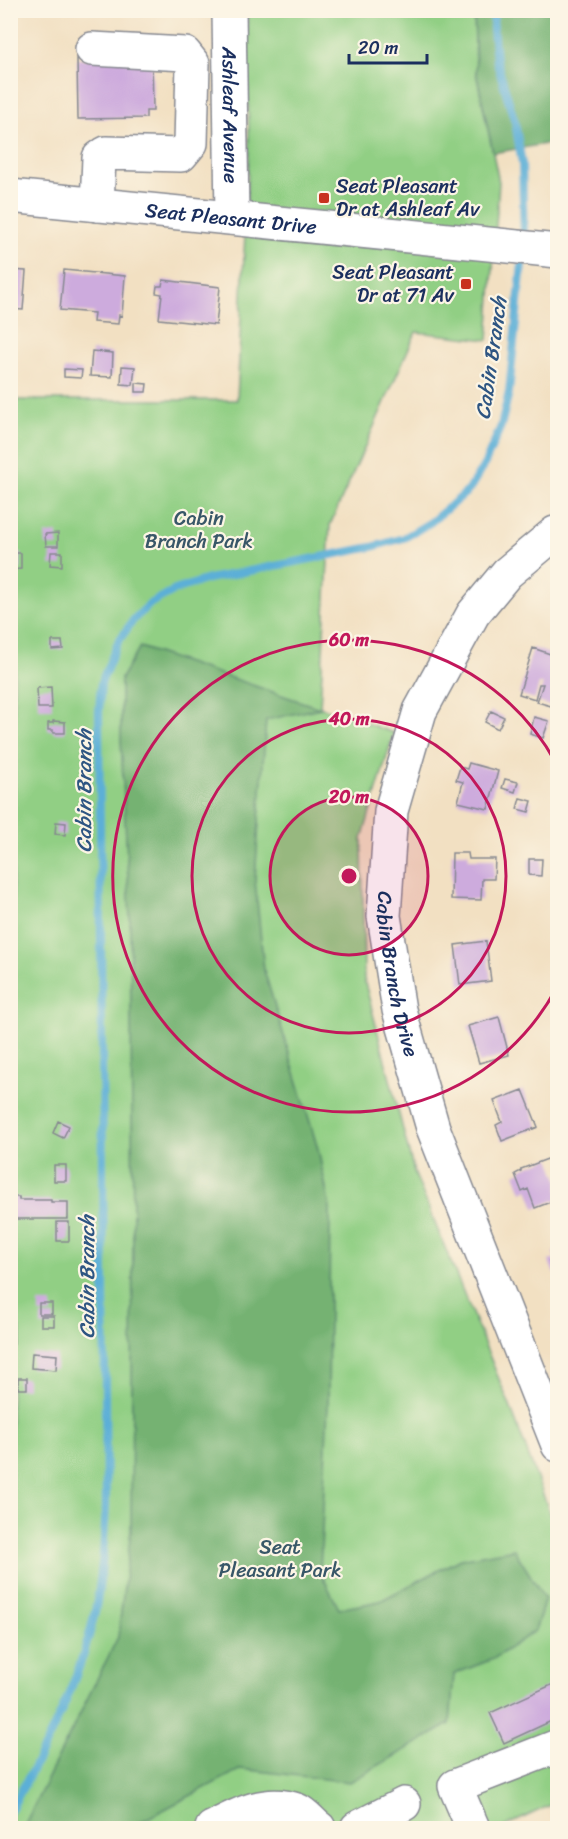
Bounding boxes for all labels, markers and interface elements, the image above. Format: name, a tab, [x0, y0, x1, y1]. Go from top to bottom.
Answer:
scale bar	[349, 27, 427, 65]
text: 20 m	[358, 32, 398, 64]
street label: Ashleaf Avenue	[212, 45, 248, 184]
place label: Seat Pleasant Dr at Ashleaf Av	[336, 169, 481, 227]
marker: Seat Pleasant Dr at Ashleaf Av	[317, 191, 331, 205]
street label: Seat Pleasant Drive	[143, 193, 318, 245]
place label: Seat Pleasant Dr at 71 Av	[332, 255, 455, 313]
marker: Seat Pleasant Dr at 71 Av	[459, 277, 473, 291]
water label: Cabin Branch	[464, 292, 519, 422]
park label: Cabin Branch Park	[145, 501, 253, 559]
text: 60 m	[328, 624, 369, 656]
text: 40 m	[327, 703, 370, 735]
water label: Cabin Branch	[65, 727, 103, 853]
text: 20 m	[328, 781, 369, 813]
centre of rings	[339, 866, 359, 886]
street label: Cabin Branch Drive	[366, 890, 429, 1061]
water label: Cabin Branch	[68, 1213, 106, 1339]
park label: Seat Pleasant Park	[218, 1530, 342, 1588]

